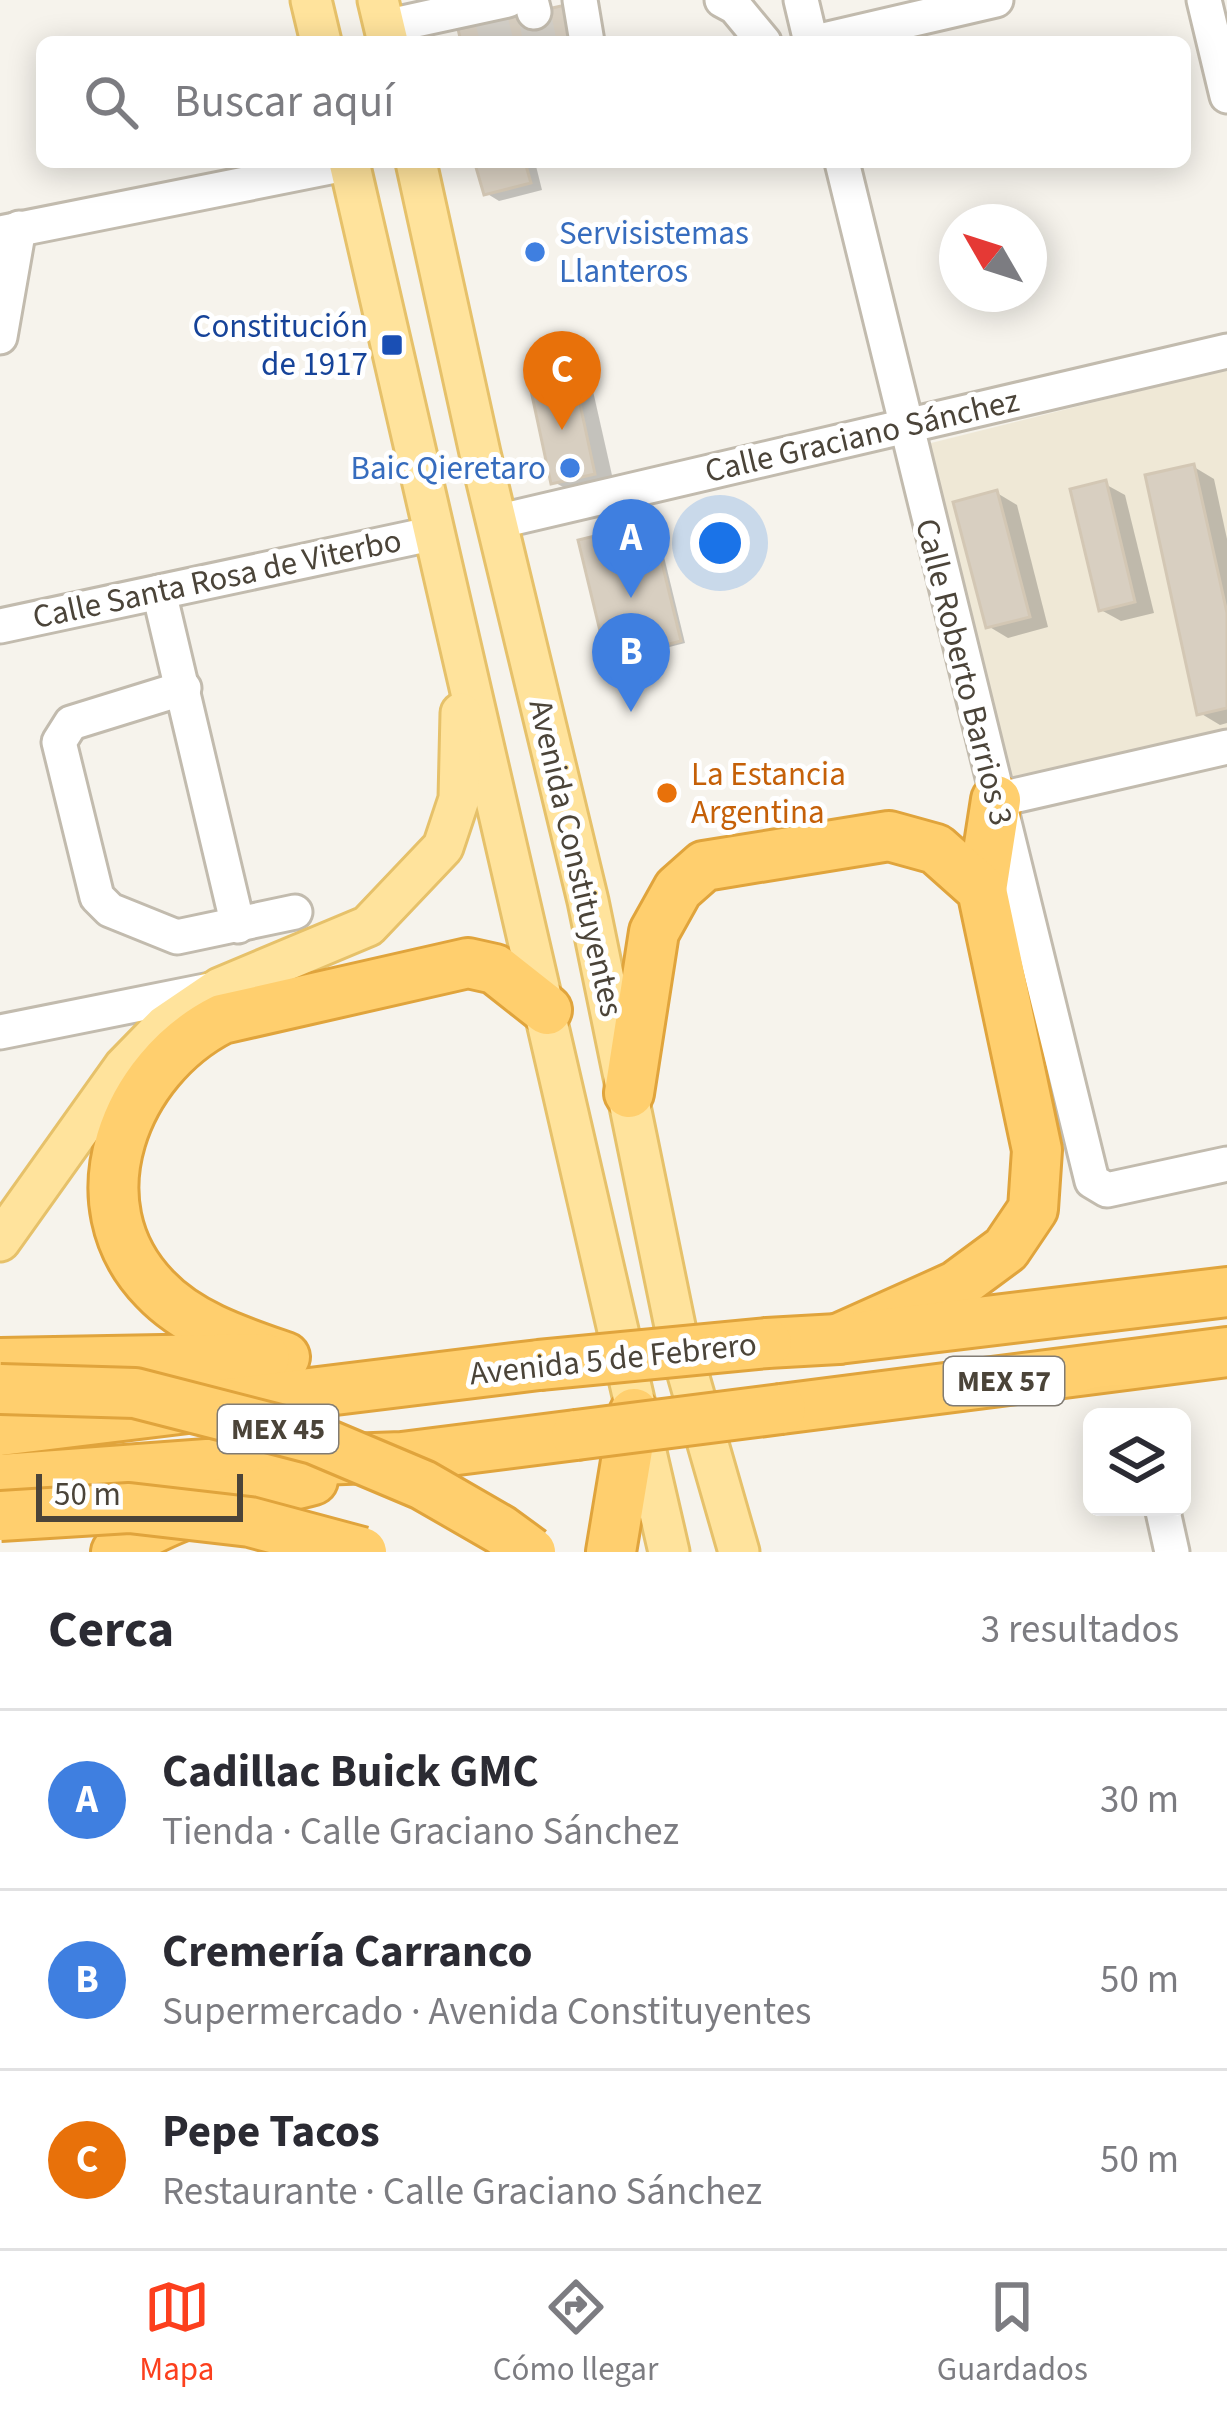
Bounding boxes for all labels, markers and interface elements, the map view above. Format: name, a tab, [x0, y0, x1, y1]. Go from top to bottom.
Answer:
search box	[36, 36, 1191, 168]
icon: search	[78, 69, 144, 135]
text: Buscar aquí	[174, 70, 394, 134]
north arrow	[939, 204, 1047, 312]
place label: Servisistemas Llanteros	[559, 210, 749, 295]
marker: Servisistemas Llanteros	[522, 239, 548, 265]
place label: Constitución de 1917	[193, 303, 368, 388]
pin: C	[523, 331, 601, 430]
marker: Constitución de 1917	[379, 332, 405, 358]
street label: Calle Graciano Sánchez	[700, 377, 1024, 495]
place label: Baic Qieretaro	[351, 445, 546, 492]
marker: Baic Qieretaro	[557, 455, 583, 481]
pin: A	[592, 499, 670, 598]
your location	[690, 513, 750, 573]
street label: Calle Roberto Barrios 3	[903, 514, 1025, 830]
street label: Calle Santa Rosa de Viterbo	[28, 517, 406, 641]
pin: B	[592, 613, 670, 712]
street label: Avenida Constituyentes	[517, 695, 635, 1021]
place label: La Estancia Argentina	[691, 751, 846, 836]
marker: La Estancia Argentina	[654, 780, 680, 806]
street label: Avenida 5 de Febrero	[467, 1321, 759, 1397]
road number: MEX 57	[944, 1357, 1064, 1405]
road number: MEX 45	[218, 1405, 338, 1453]
map controls	[1083, 1408, 1191, 1516]
button: layers	[1083, 1408, 1191, 1516]
scale bar	[36, 1468, 243, 1521]
text: 50 m	[54, 1471, 121, 1518]
text: Cerca	[48, 1594, 174, 1666]
text: 3 resultados	[981, 1602, 1179, 1658]
text: Cadillac Buick GMC	[162, 1740, 539, 1804]
text: A	[76, 1772, 98, 1828]
text: 30 m	[1100, 1772, 1179, 1828]
text: Tienda · Calle Graciano Sánchez	[162, 1804, 679, 1860]
text: Cremería Carranco	[162, 1920, 533, 1984]
text: B	[75, 1952, 99, 2008]
text: 50 m	[1100, 1952, 1179, 2008]
text: Supermercado · Avenida Constituyentes	[162, 1984, 811, 2040]
text: Pepe Tacos	[162, 2100, 380, 2164]
text: C	[76, 2132, 98, 2188]
text: 50 m	[1100, 2132, 1179, 2188]
text: Restaurante · Calle Graciano Sánchez	[162, 2164, 762, 2220]
tab: Mapa	[139, 2274, 214, 2393]
tab: Cómo llegar	[493, 2274, 658, 2393]
tab: Guardados	[937, 2274, 1088, 2393]

